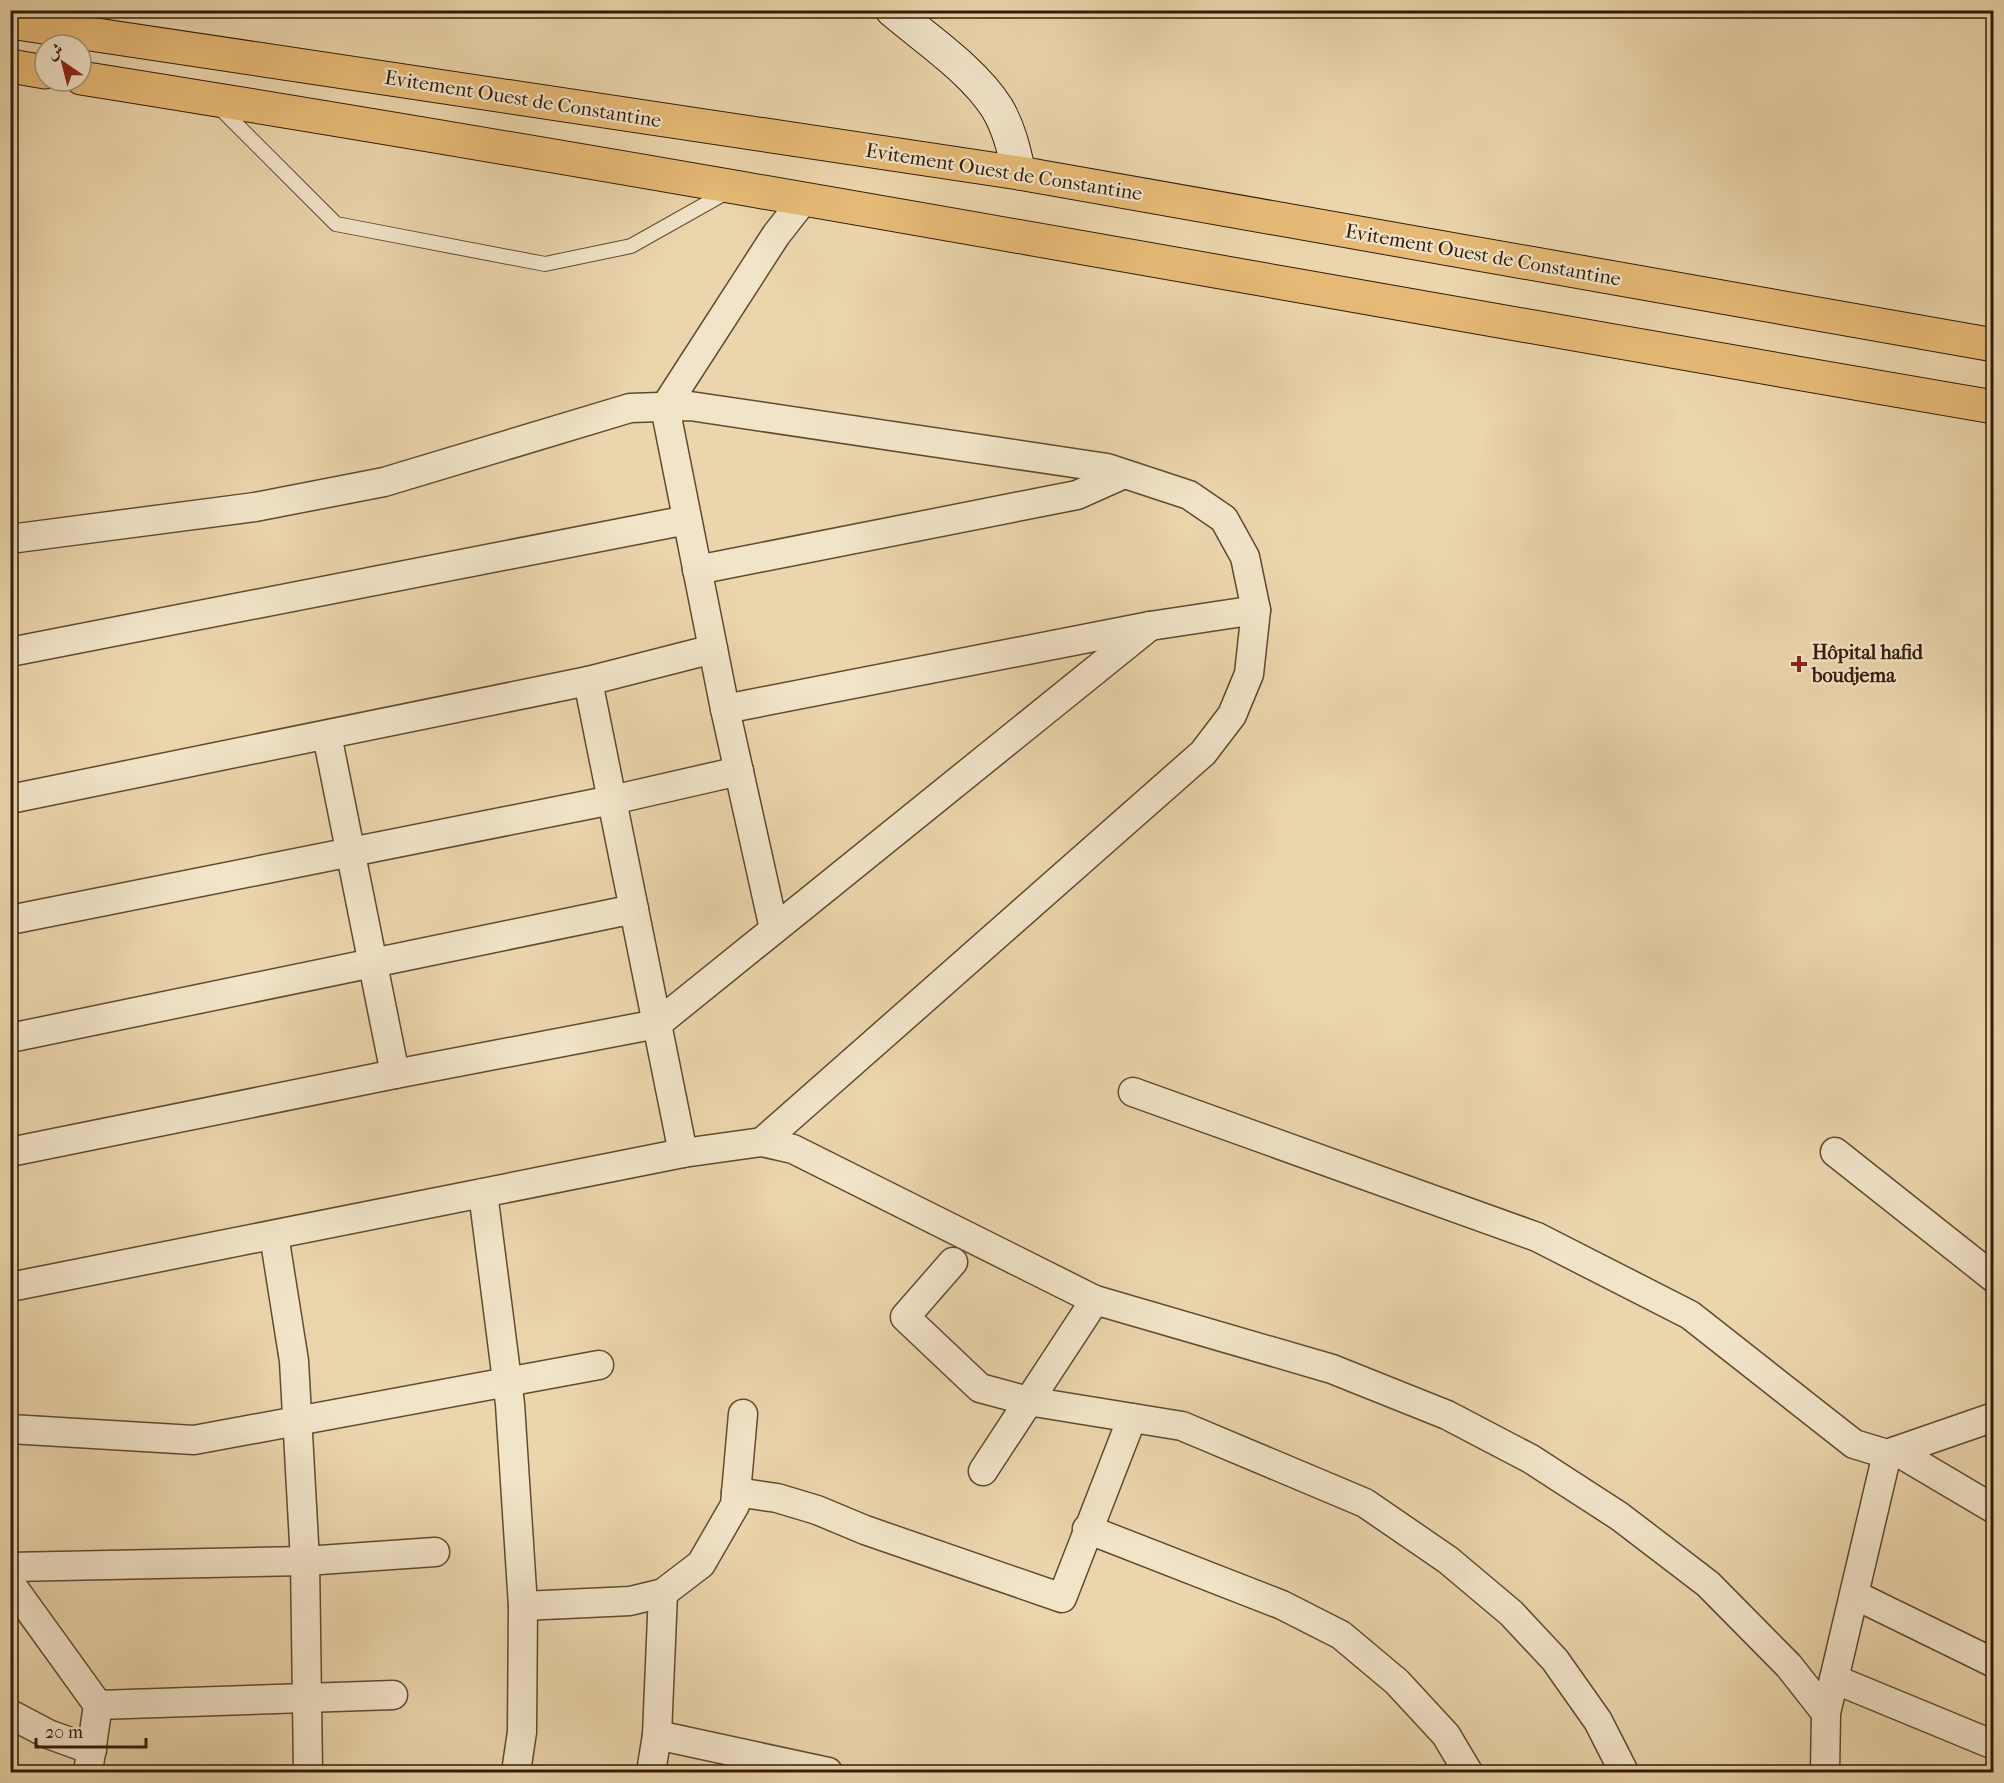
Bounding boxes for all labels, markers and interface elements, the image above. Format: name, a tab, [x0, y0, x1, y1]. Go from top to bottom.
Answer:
north arrow	[33, 33, 93, 93]
text: ش	[43, 39, 67, 63]
street label: Evitement Ouest de Constantine	[383, 66, 663, 132]
street label: Evitement Ouest de Constantine	[864, 139, 1144, 205]
street label: Evitement Ouest de Constantine	[1343, 219, 1623, 291]
place label: Hôpital hafid boudjema	[1811, 641, 1924, 687]
marker: Hôpital hafid boudjema	[1790, 655, 1808, 673]
scale bar	[36, 1711, 146, 1749]
text: 20 m	[45, 1722, 83, 1743]

